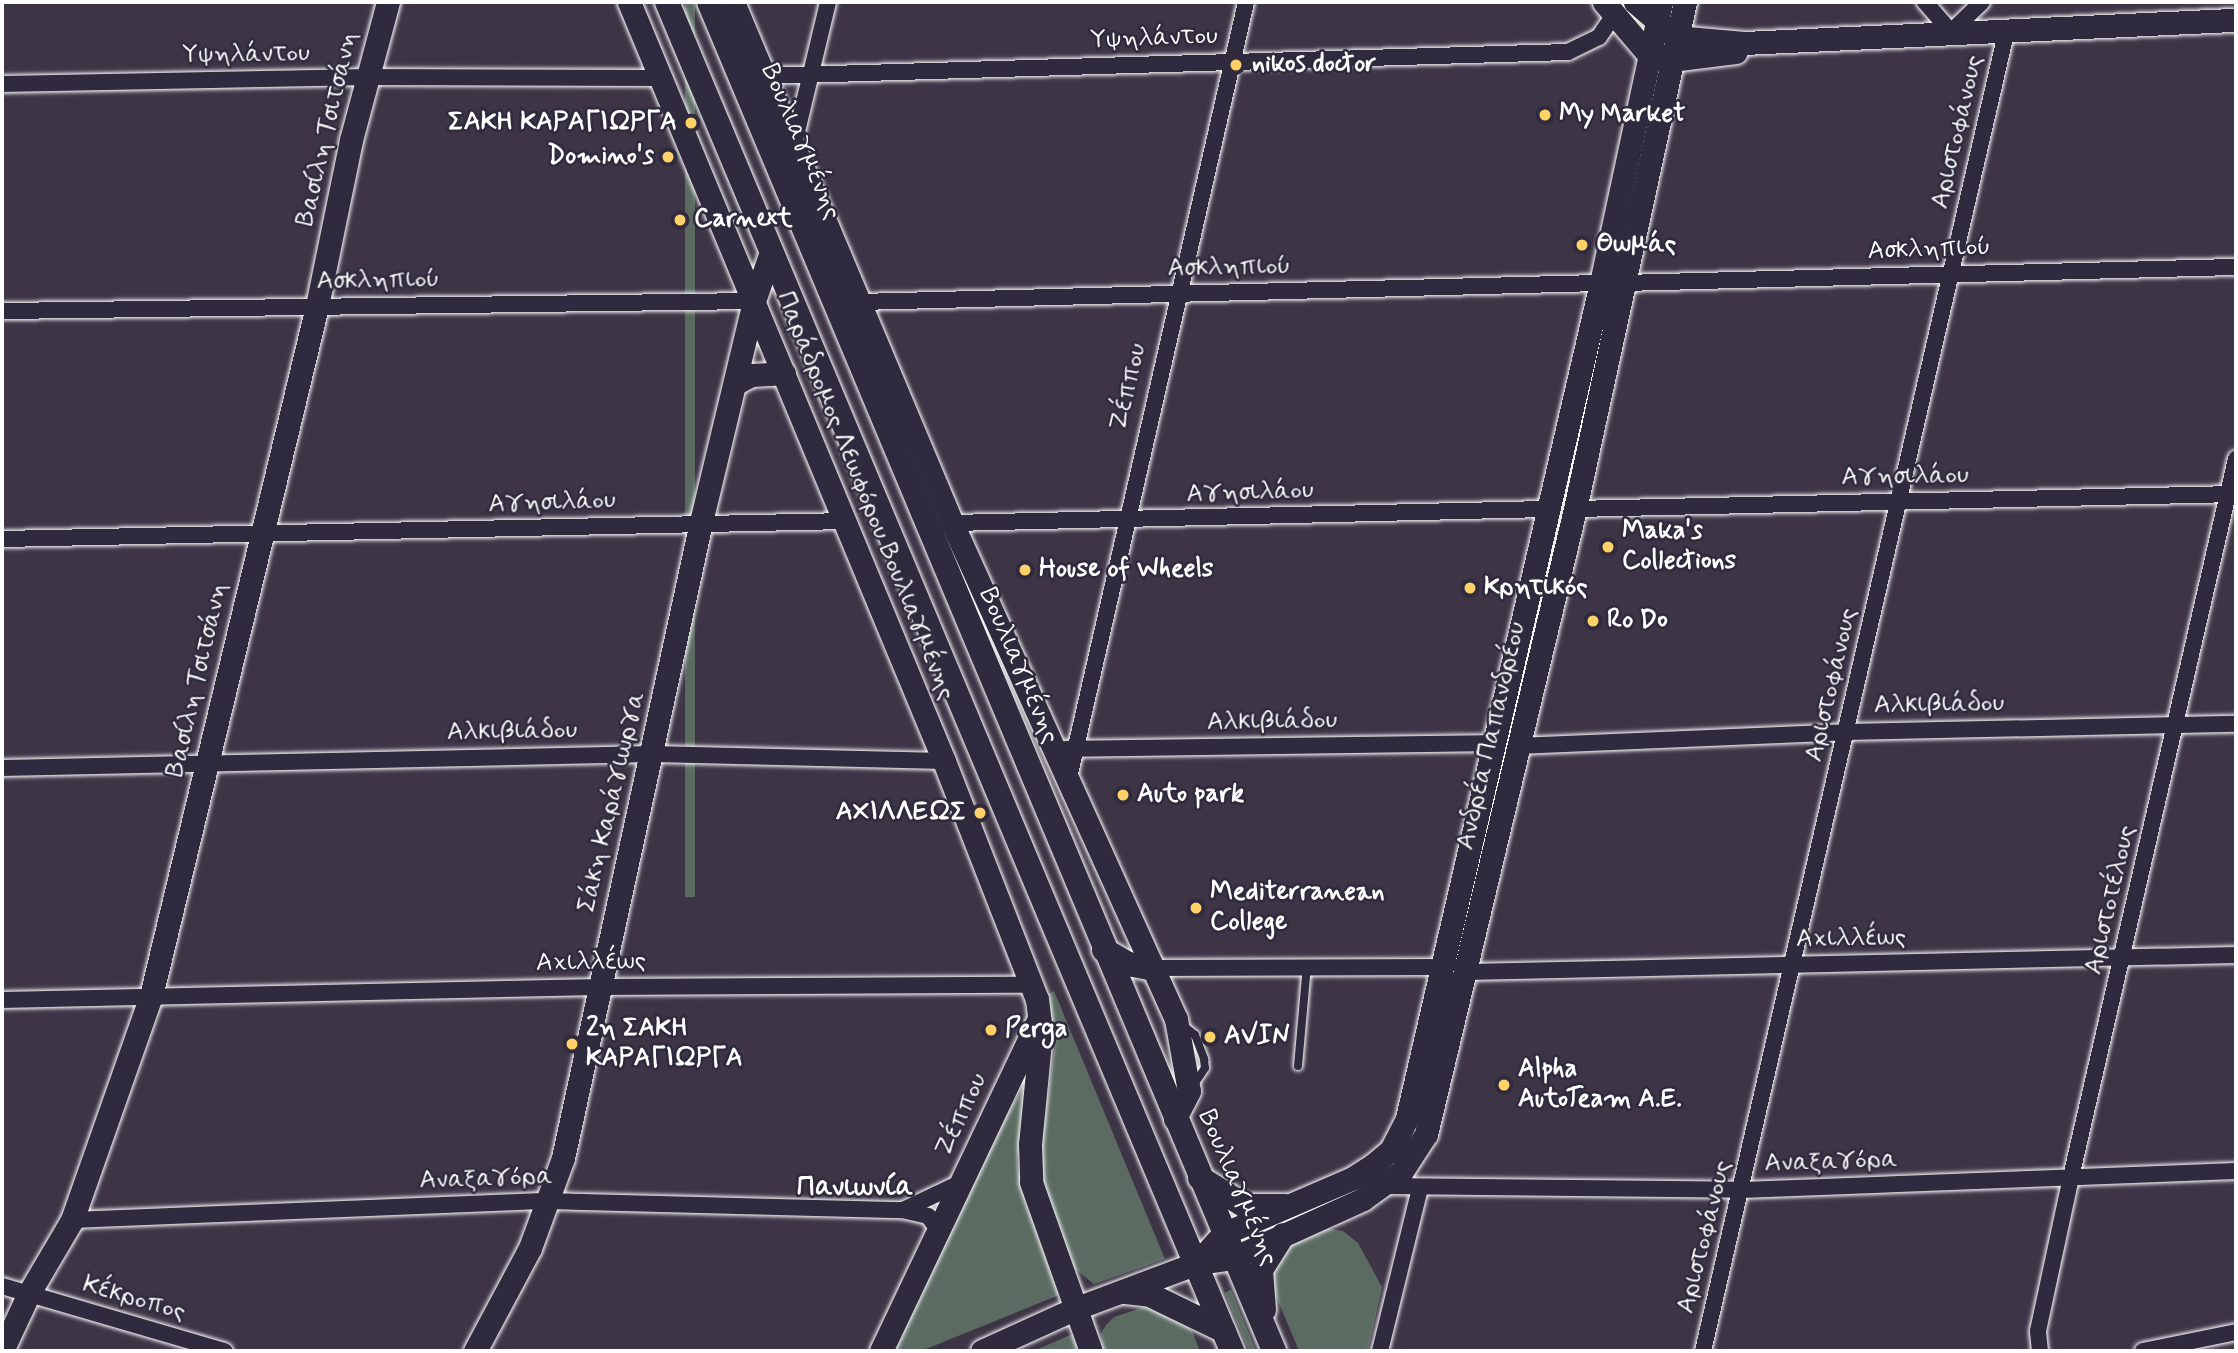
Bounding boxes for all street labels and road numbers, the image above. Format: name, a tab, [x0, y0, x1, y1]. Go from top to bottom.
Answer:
street label: Υψηλάντου	[1090, 21, 1218, 57]
street label: Βασίλη Τσιτσάνη	[290, 29, 366, 229]
street label: Υψηλάντου	[182, 38, 310, 72]
street label: Αριστοφάνους	[1925, 52, 1991, 212]
street label: Βουλιαγμένης	[753, 59, 847, 225]
street label: Ασκληπιού	[1867, 232, 1991, 268]
street label: Ασκληπιού	[1167, 251, 1291, 285]
street label: Ασκληπιού	[316, 264, 440, 298]
street label: Παράδρομος Λεωφόρου Βουλιαγμένης	[769, 287, 961, 705]
street label: Ζέππου	[1104, 340, 1154, 434]
street label: Αγησιλάου	[1841, 460, 1969, 494]
street label: Αγησιλάου	[1186, 475, 1314, 511]
street label: Αγησιλάου	[488, 485, 616, 521]
street label: Βασίλη Τσιτσάνη	[160, 580, 236, 780]
street label: Βουλιαγμένης	[971, 583, 1065, 749]
street label: Αριστοφάνους	[1799, 605, 1865, 765]
street label: Ανδρέα Παπανδρέου	[1451, 619, 1533, 853]
street label: Αλκιβιάδου	[1874, 688, 2004, 722]
street label: Σάκη Καράγιωργα	[571, 689, 653, 915]
street label: Αλκιβιάδου	[1207, 705, 1337, 739]
street label: Αλκιβιάδου	[447, 715, 577, 749]
street label: Αριστοτέλους	[2079, 822, 2143, 978]
street label: Αχιλλέως	[1796, 922, 1906, 956]
street label: Αχιλλέως	[536, 946, 646, 980]
street label: Ζέππου	[929, 1068, 995, 1162]
street label: Βουλιαγμένης	[1190, 1105, 1284, 1271]
street label: Αναξαγόρα	[1764, 1144, 1898, 1180]
street label: Αριστοφάνους	[1671, 1157, 1739, 1317]
street label: Αναξαγόρα	[419, 1161, 553, 1197]
street label: Κέκροπος	[79, 1269, 189, 1329]

